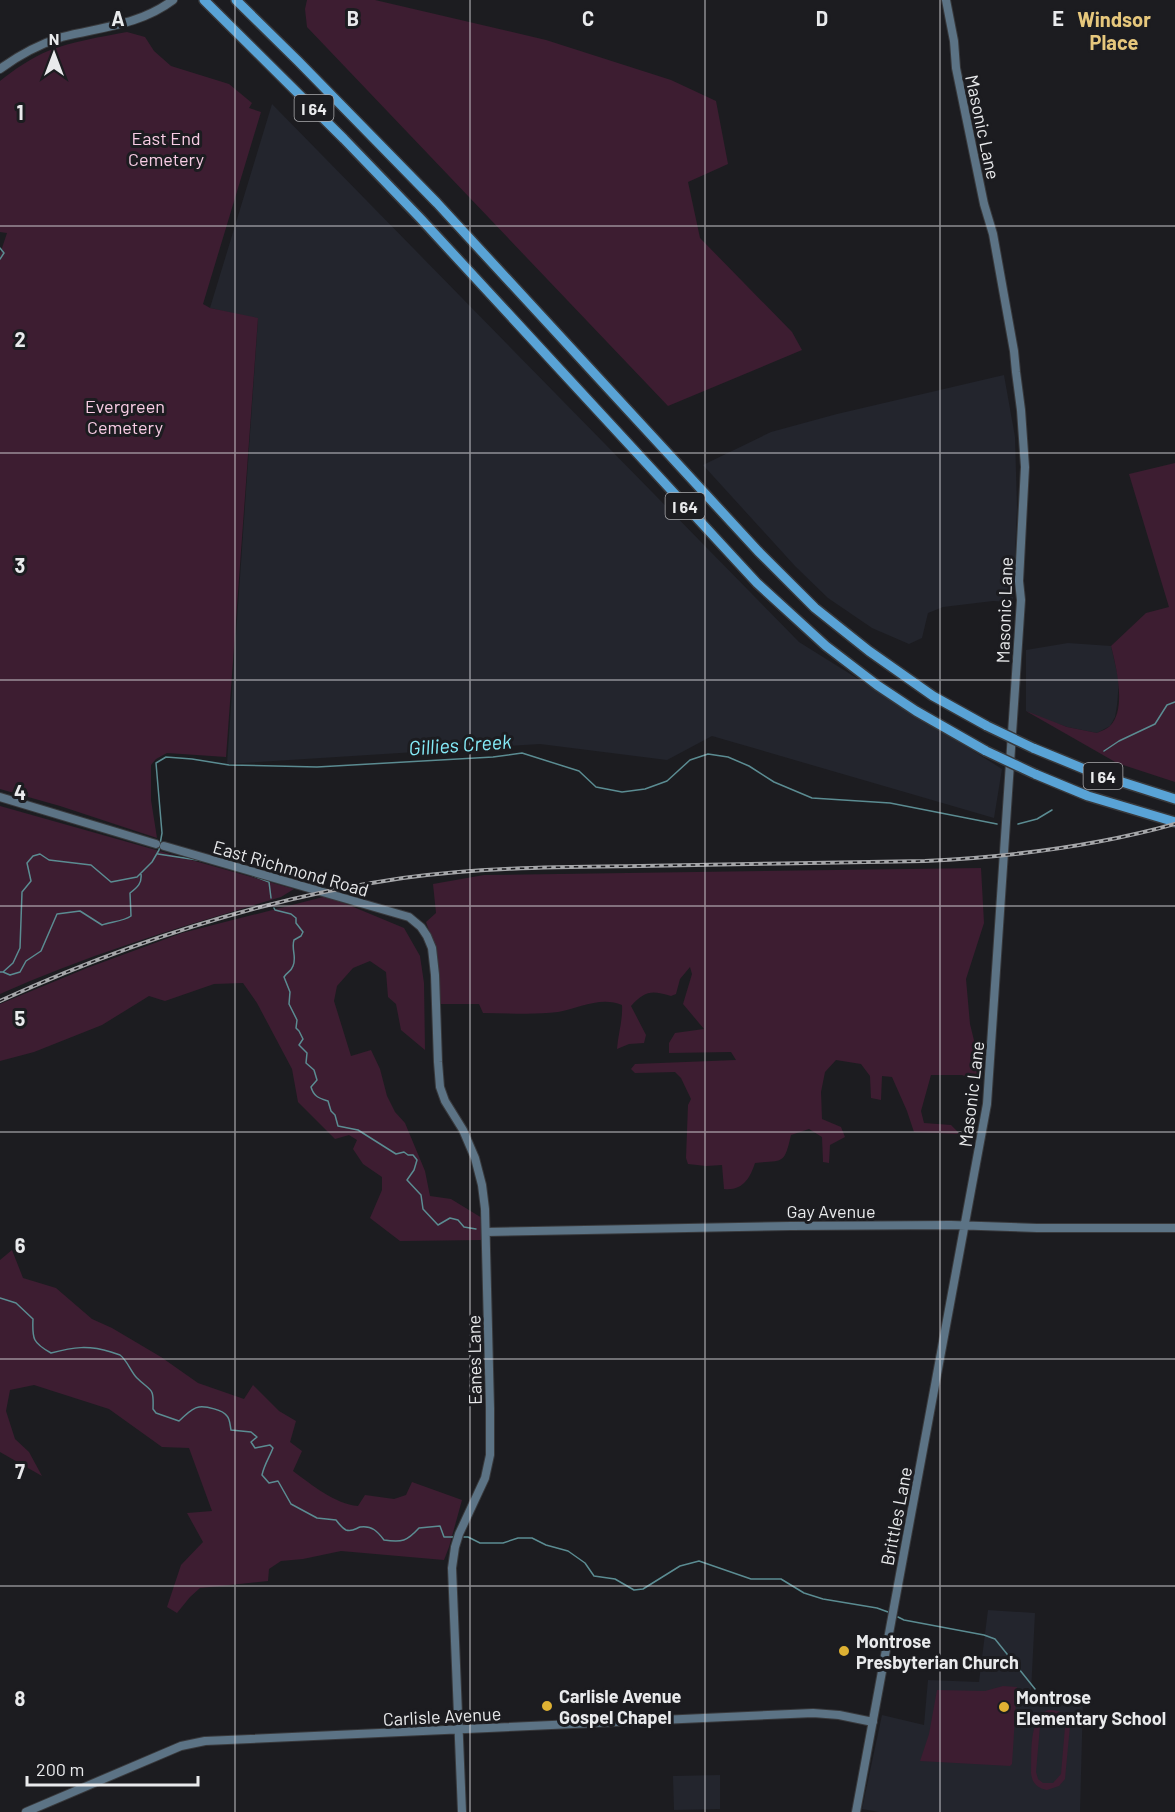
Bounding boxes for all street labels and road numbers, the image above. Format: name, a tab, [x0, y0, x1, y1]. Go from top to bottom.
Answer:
street label: Masonic Lane	[961, 73, 1005, 181]
road number: I 64	[294, 95, 334, 121]
road number: I 64	[666, 493, 704, 519]
street label: Masonic Lane	[991, 556, 1017, 664]
road number: I 64	[1084, 763, 1122, 789]
street label: East Richmond Road	[211, 835, 371, 901]
street label: Masonic Lane	[954, 1040, 988, 1148]
street label: Gay Avenue	[786, 1200, 876, 1222]
street label: Eanes Lane	[462, 1315, 486, 1405]
street label: Brittles Lane	[876, 1465, 916, 1567]
street label: Carlisle Avenue	[382, 1702, 502, 1730]

